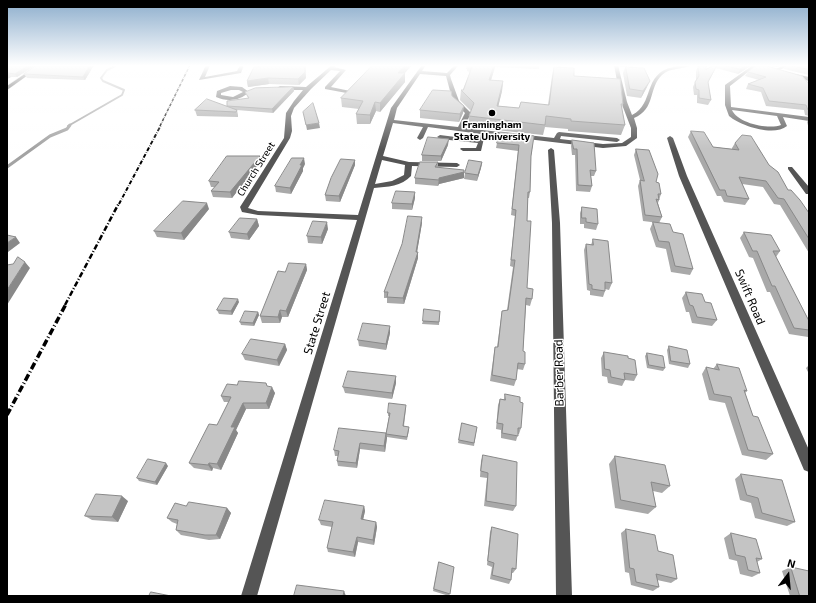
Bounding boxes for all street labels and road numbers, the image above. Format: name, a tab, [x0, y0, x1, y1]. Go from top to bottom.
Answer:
street label: Church Street	[235, 140, 277, 198]
street label: Swift Road	[732, 267, 768, 327]
street label: State Street	[301, 290, 333, 356]
street label: Barber Road	[551, 339, 567, 407]

